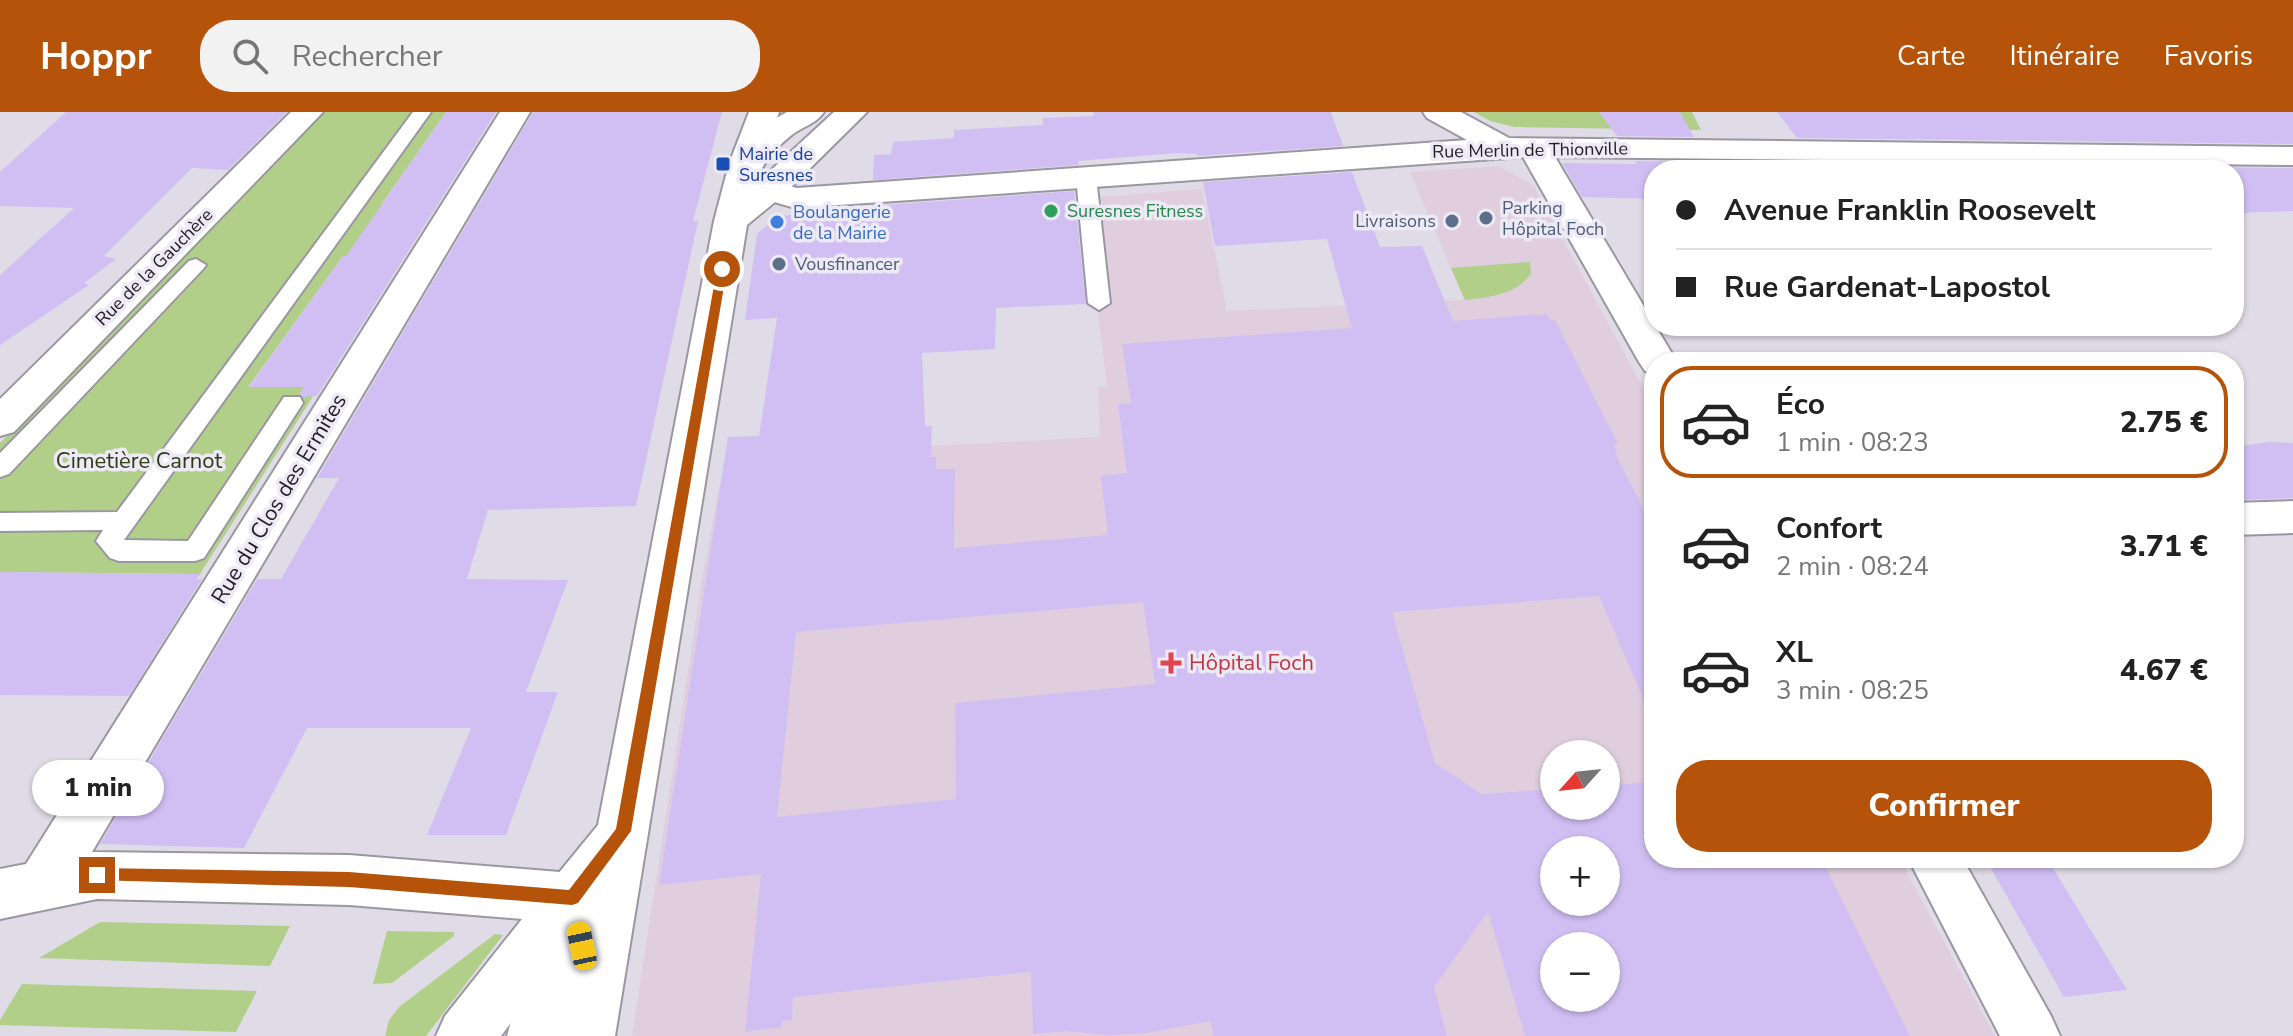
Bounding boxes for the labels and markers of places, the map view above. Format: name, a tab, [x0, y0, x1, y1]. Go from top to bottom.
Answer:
place label: Mairie de Suresnes	[739, 142, 813, 187]
marker: Mairie de Suresnes	[714, 155, 732, 173]
place label: Parking Hôpital Foch	[1502, 196, 1604, 241]
place label: Suresnes Fitness	[1067, 199, 1203, 223]
place label: Boulangerie de la Mairie	[793, 200, 891, 245]
marker: Suresnes Fitness	[1042, 202, 1060, 220]
place label: Livraisons	[1355, 209, 1436, 233]
marker: Parking Hôpital Foch	[1477, 209, 1495, 227]
marker: Livraisons	[1443, 212, 1461, 230]
marker: Boulangerie de la Mairie	[768, 213, 786, 231]
place label: Vousfinancer	[794, 252, 900, 276]
marker: Vousfinancer	[770, 255, 788, 273]
place label: Hôpital Foch	[1189, 648, 1314, 678]
marker: Hôpital Foch	[1160, 652, 1182, 674]

